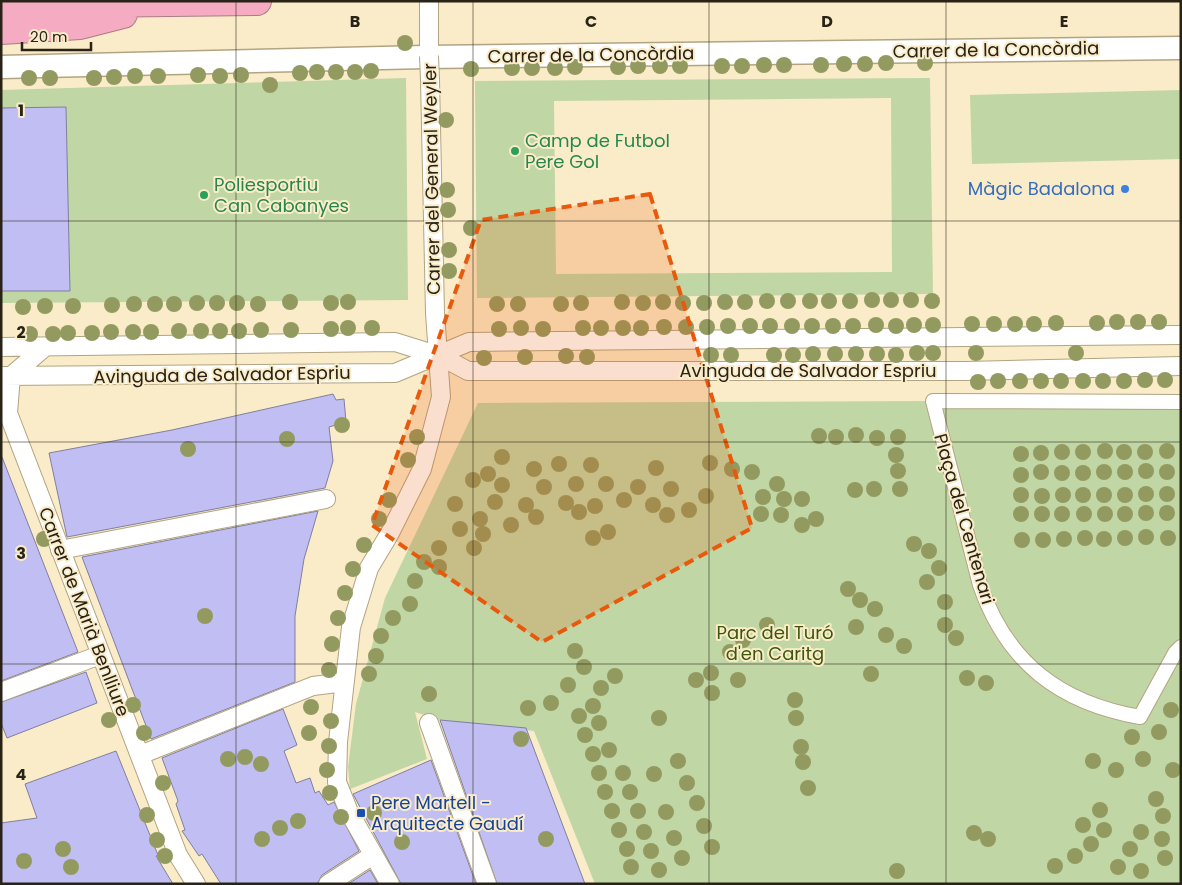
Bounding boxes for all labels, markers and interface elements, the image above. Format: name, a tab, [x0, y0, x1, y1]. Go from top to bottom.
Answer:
text: B	[350, 10, 360, 33]
text: C	[585, 10, 597, 33]
text: D	[821, 10, 833, 33]
text: E	[1060, 10, 1068, 33]
scale bar	[22, 20, 91, 52]
text: 20 m	[30, 26, 68, 47]
street label: Carrer de la Concòrdia	[892, 35, 1099, 64]
street label: Carrer de la Concòrdia	[487, 40, 694, 69]
street label: Carrer del General Weyler	[417, 63, 446, 295]
text: 1	[18, 99, 24, 122]
place label: Camp de Futbol Pere Gol	[525, 128, 670, 174]
marker: Camp de Futbol Pere Gol	[509, 145, 521, 157]
place label: Poliesportiu Can Cabanyes	[214, 172, 349, 218]
place label: Màgic Badalona	[968, 176, 1115, 201]
marker: Màgic Badalona	[1119, 183, 1131, 195]
marker: Poliesportiu Can Cabanyes	[198, 189, 210, 201]
text: 2	[16, 321, 26, 344]
street label: Avinguda de Salvador Espriu	[679, 358, 937, 383]
street label: Avinguda de Salvador Espriu	[93, 360, 351, 389]
street label: Plaça del Centenari	[928, 431, 1001, 607]
street label: Carrer de Marià Benlliure	[33, 503, 136, 720]
text: 3	[16, 542, 26, 565]
park label: Parc del Turó d'en Caritg	[716, 620, 834, 666]
text: 4	[16, 763, 27, 786]
place label: Pere Martell - Arquitecte Gaudí	[371, 790, 523, 836]
marker: Pere Martell - Arquitecte Gaudí	[355, 807, 367, 819]

